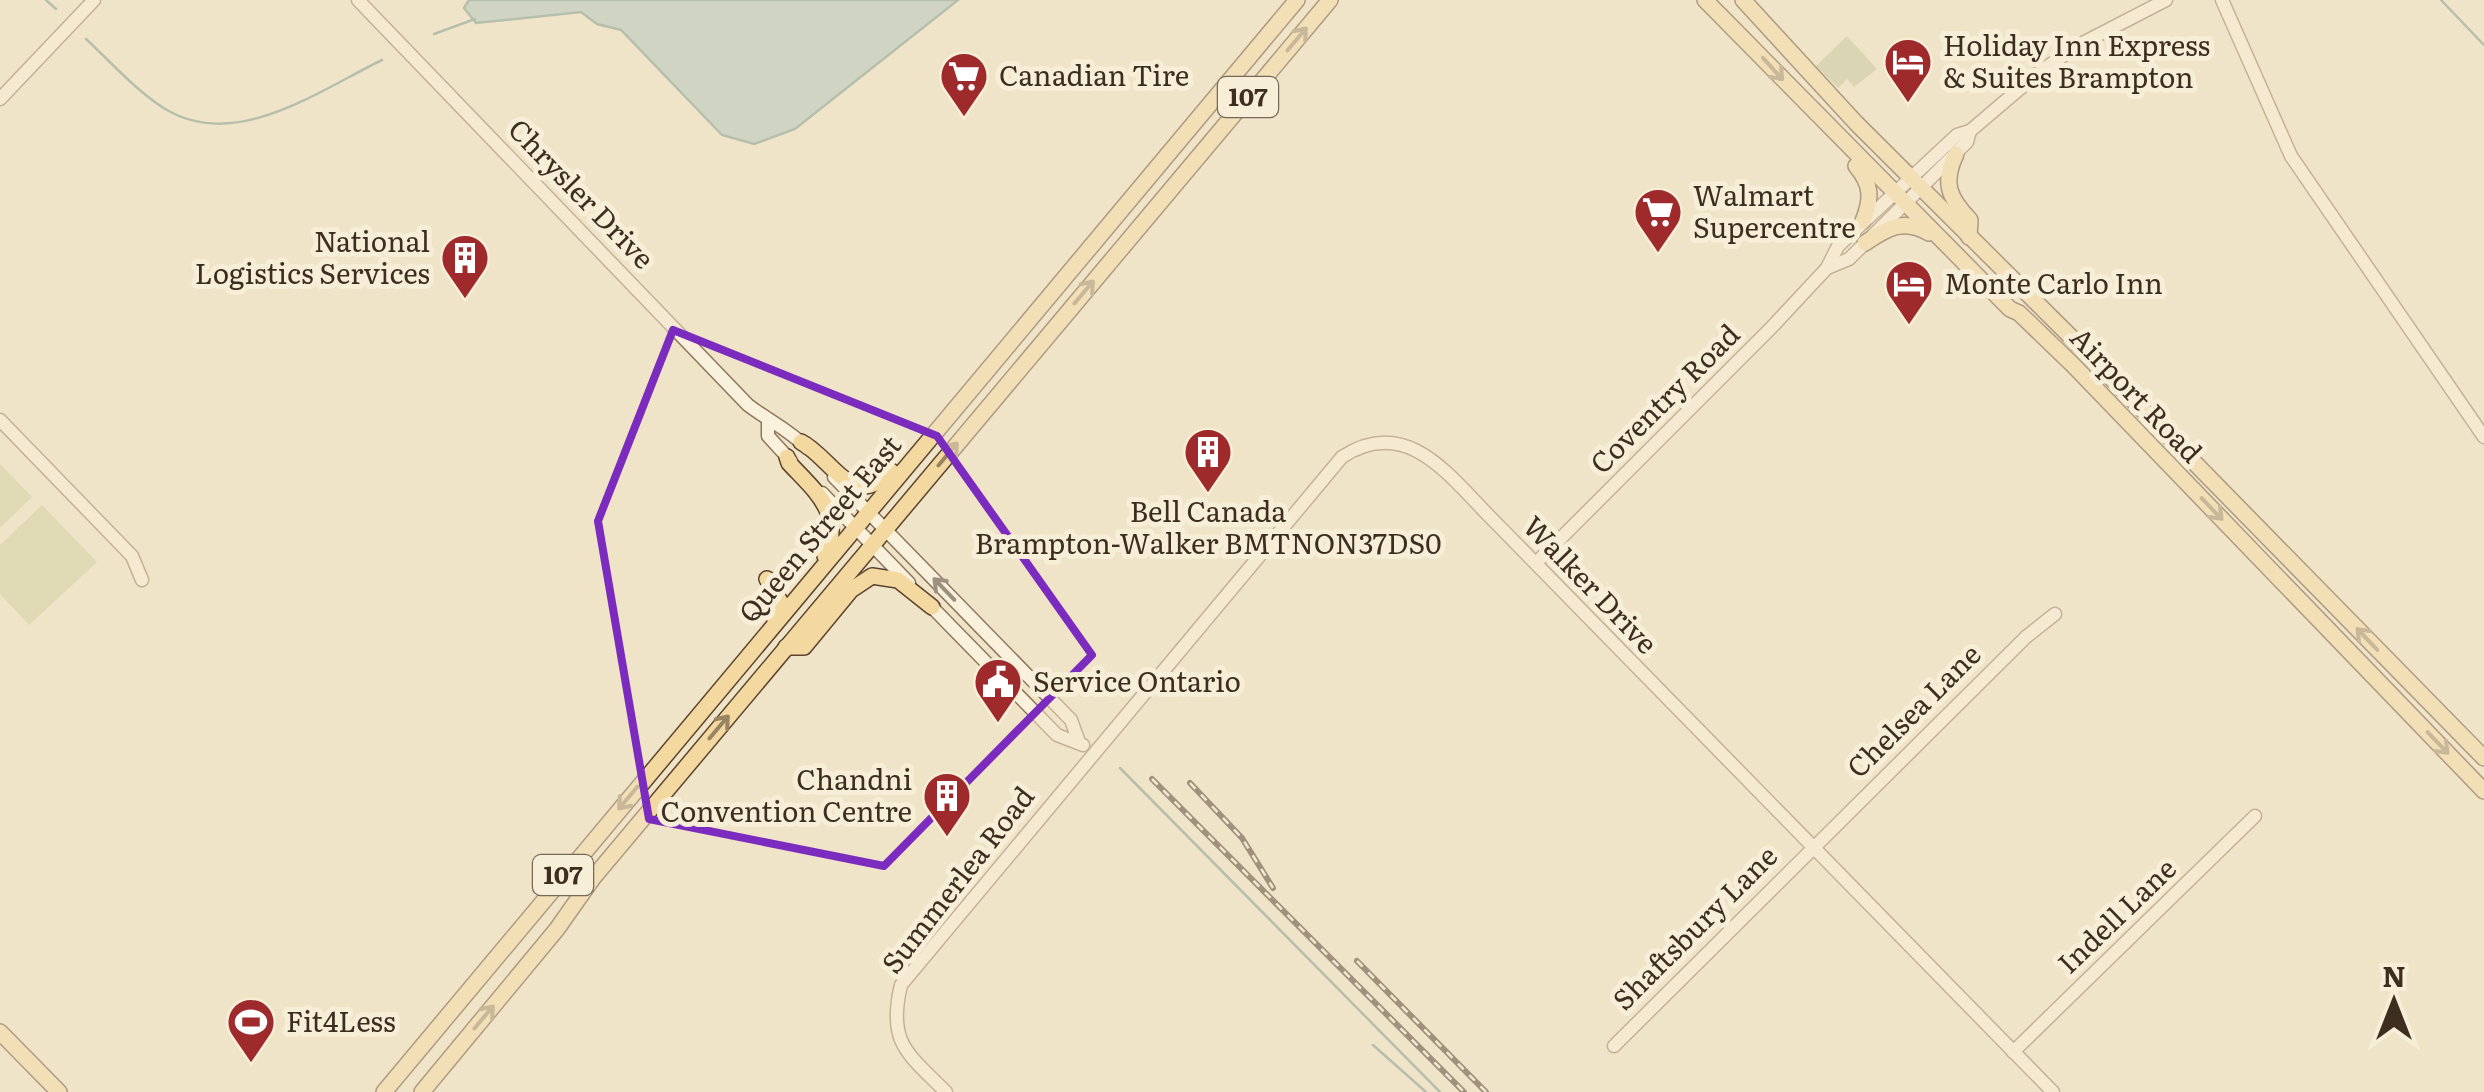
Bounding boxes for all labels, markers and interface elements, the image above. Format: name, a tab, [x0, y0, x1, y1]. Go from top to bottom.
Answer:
place label: Holiday Inn Express & Suites Brampton	[1943, 23, 2210, 97]
one-way arrow	[1286, 26, 1308, 52]
hotel icon: Holiday Inn Express & Suites Brampton	[1882, 36, 1934, 104]
supermarket icon: Canadian Tire	[938, 50, 990, 118]
place label: Canadian Tire	[999, 53, 1189, 95]
one-way arrow	[1762, 56, 1785, 81]
road number: 107	[1218, 77, 1278, 117]
street label: Chrysler Drive	[500, 108, 665, 277]
place label: Walmart Supercentre	[1693, 173, 1856, 247]
supermarket icon: Walmart Supercentre	[1632, 186, 1684, 254]
place label: National Logistics Services	[195, 219, 430, 293]
building icon: National Logistics Services	[439, 232, 491, 300]
hotel icon: Monte Carlo Inn	[1883, 258, 1935, 326]
place label: Monte Carlo Inn	[1944, 261, 2163, 303]
one-way arrow	[1073, 279, 1095, 305]
street label: Coventry Road	[1579, 313, 1748, 482]
street label: Airport Road	[2062, 316, 2213, 471]
street label: Queen Street East	[727, 424, 910, 631]
building icon: Bell Canada Brampton-Walker BMTNON37DS0	[1182, 426, 1234, 494]
one-way arrow	[936, 441, 958, 467]
place label: Bell Canada Brampton-Walker BMTNON37DS0	[975, 489, 1441, 563]
one-way arrow	[2200, 496, 2223, 521]
street label: Walker Drive	[1514, 505, 1668, 662]
one-way arrow	[932, 577, 956, 601]
one-way arrow	[2355, 627, 2379, 651]
street label: Chelsea Lane	[1836, 633, 1989, 786]
public building icon: Service Ontario	[972, 656, 1024, 724]
place label: Service Ontario	[1033, 659, 1241, 701]
one-way arrow	[708, 714, 730, 740]
one-way arrow	[2426, 730, 2450, 754]
place label: Chandni Convention Centre	[660, 757, 912, 831]
building icon: Chandni Convention Centre	[921, 770, 973, 838]
street label: Summerlea Road	[870, 776, 1043, 981]
one-way arrow	[617, 784, 639, 810]
street label: Shaftsbury Lane	[1602, 835, 1786, 1019]
street label: Indell Lane	[2047, 847, 2184, 982]
road number: 107	[533, 855, 593, 895]
north arrow	[2344, 952, 2444, 1052]
text: N	[2382, 954, 2406, 996]
sports icon: Fit4Less	[225, 996, 277, 1064]
place label: Fit4Less	[286, 999, 396, 1041]
one-way arrow	[473, 1004, 495, 1030]

